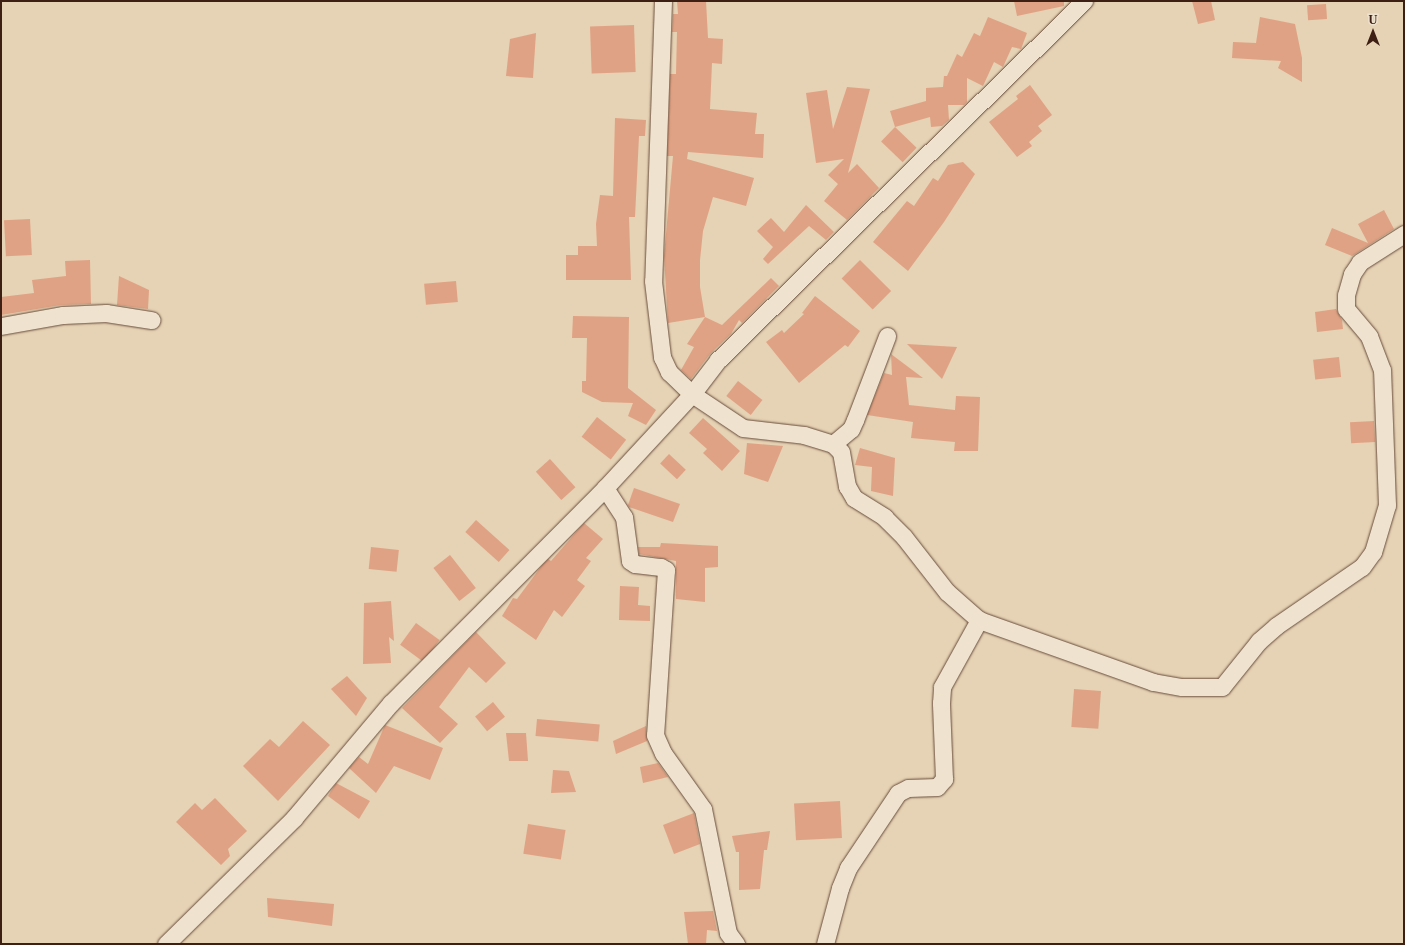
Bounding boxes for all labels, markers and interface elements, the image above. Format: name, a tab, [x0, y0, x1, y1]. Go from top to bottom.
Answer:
north arrow	[1353, 12, 1393, 52]
text: U	[1369, 13, 1377, 27]

